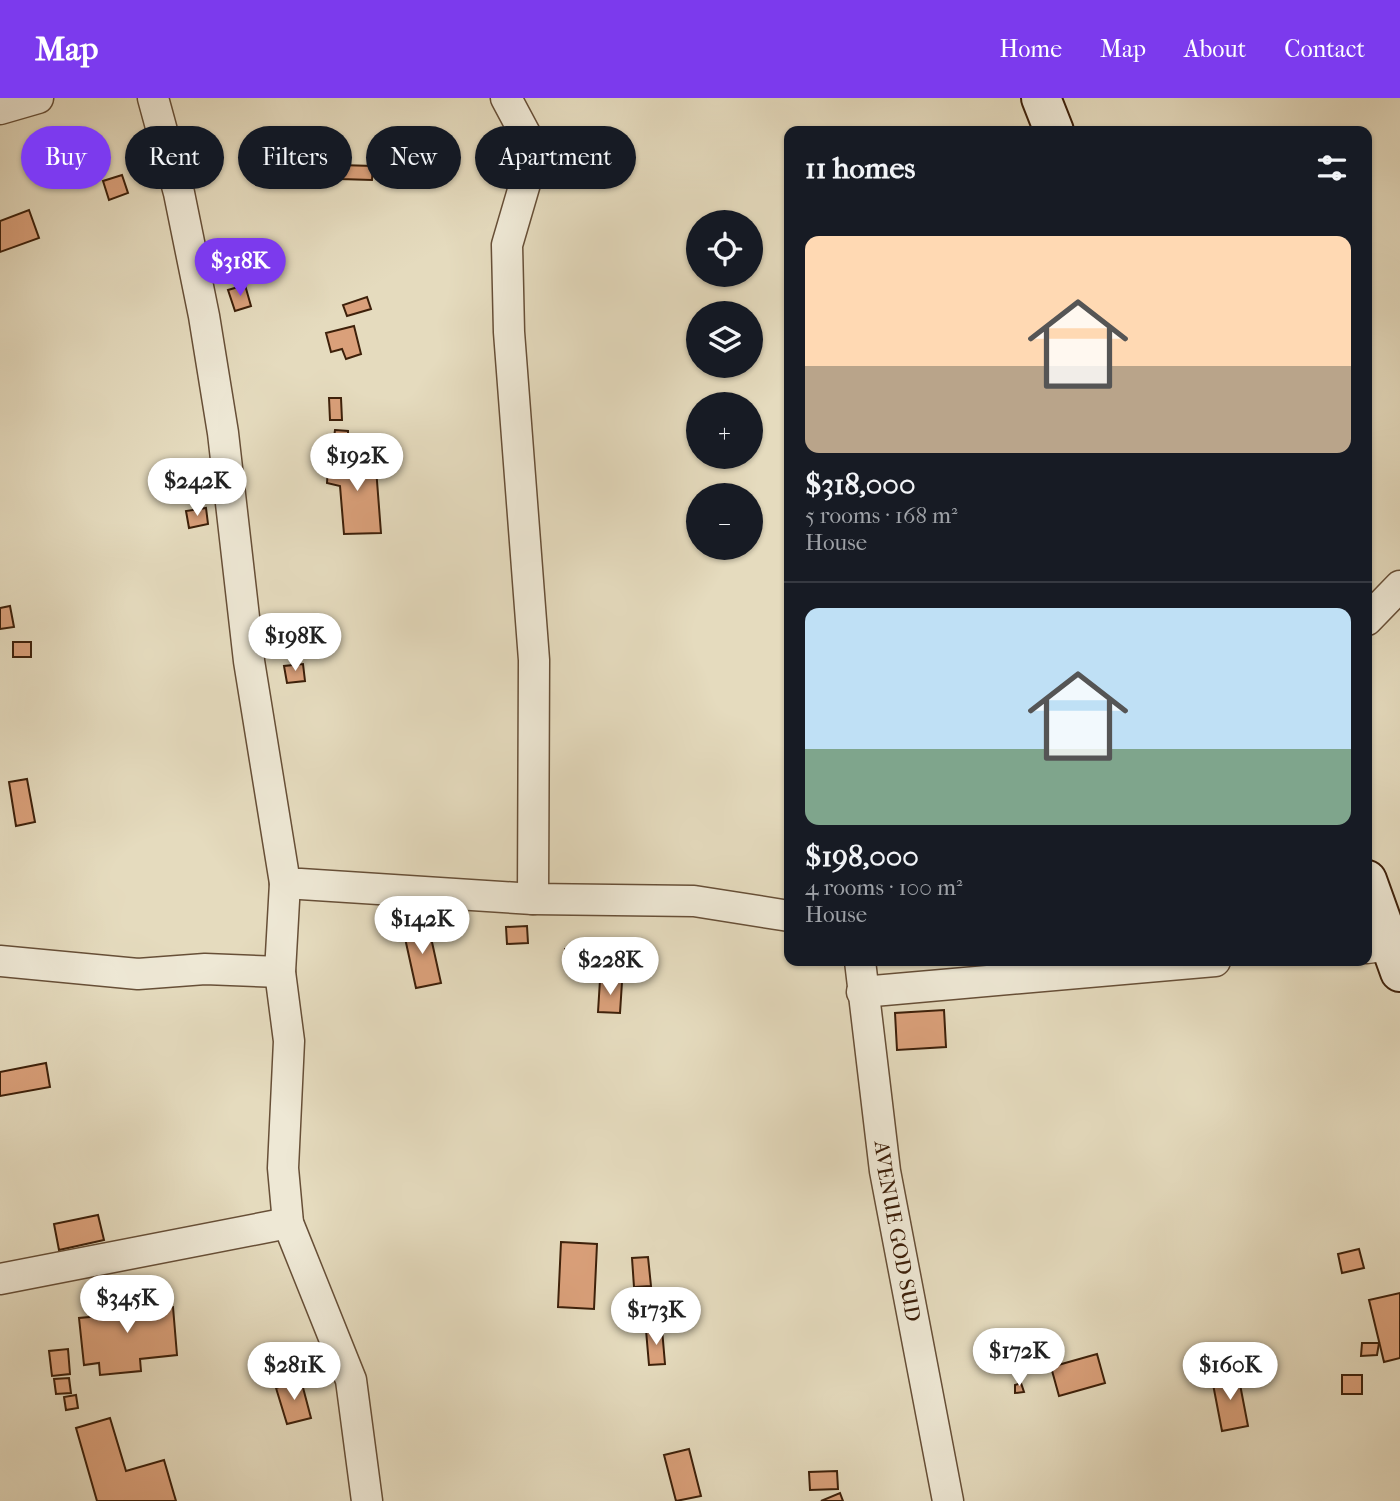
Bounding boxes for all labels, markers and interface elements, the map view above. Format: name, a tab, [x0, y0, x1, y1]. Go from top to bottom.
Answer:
text: Map	[35, 30, 98, 69]
text: Home	[1000, 35, 1062, 63]
text: Map	[1100, 35, 1146, 63]
text: About	[1184, 35, 1246, 63]
text: Contact	[1284, 35, 1365, 63]
chip: Buy	[21, 126, 111, 189]
chip: Rent	[125, 126, 224, 189]
chip: Filters	[238, 126, 352, 189]
chip: New	[366, 126, 461, 189]
chip: Apartment	[475, 126, 636, 189]
icon: filters	[1313, 149, 1351, 187]
text: 11 homes	[805, 151, 915, 186]
map controls	[686, 210, 763, 560]
button: locate	[686, 210, 763, 287]
pin: $318K	[191, 238, 289, 298]
text: $318K	[211, 247, 269, 274]
icon: home	[1015, 281, 1141, 407]
button: layers	[686, 301, 763, 378]
button: +	[686, 392, 763, 469]
pin: $192K	[308, 434, 406, 493]
text: $192K	[326, 442, 388, 469]
pin: $242K	[148, 458, 246, 518]
text: $242K	[164, 467, 230, 494]
text: $318,000	[805, 467, 915, 502]
button: −	[686, 483, 763, 560]
text: 5 rooms · 168 m²	[805, 502, 958, 529]
text: House	[805, 529, 867, 556]
pin: $198K	[246, 614, 344, 673]
text: $198K	[264, 622, 326, 649]
icon: home	[1015, 653, 1141, 779]
text: $198,000	[805, 839, 919, 874]
text: 4 rooms · 100 m²	[805, 874, 963, 901]
pin: $142K	[373, 896, 471, 956]
text: House	[805, 901, 867, 928]
text: $142K	[391, 905, 454, 932]
pin: $228K	[561, 937, 659, 997]
text: $228K	[578, 946, 642, 973]
street label: AVENUE GOD SUD	[869, 1139, 926, 1324]
pin: $345K	[78, 1276, 176, 1335]
text: $345K	[96, 1284, 158, 1311]
pin: $173K	[607, 1288, 705, 1347]
text: $173K	[627, 1296, 685, 1323]
pin: $172K	[970, 1328, 1068, 1388]
text: $172K	[989, 1337, 1049, 1364]
pin: $281K	[245, 1342, 343, 1402]
pin: $160K	[1181, 1342, 1279, 1402]
text: $281K	[264, 1351, 324, 1378]
text: $160K	[1199, 1351, 1261, 1378]

